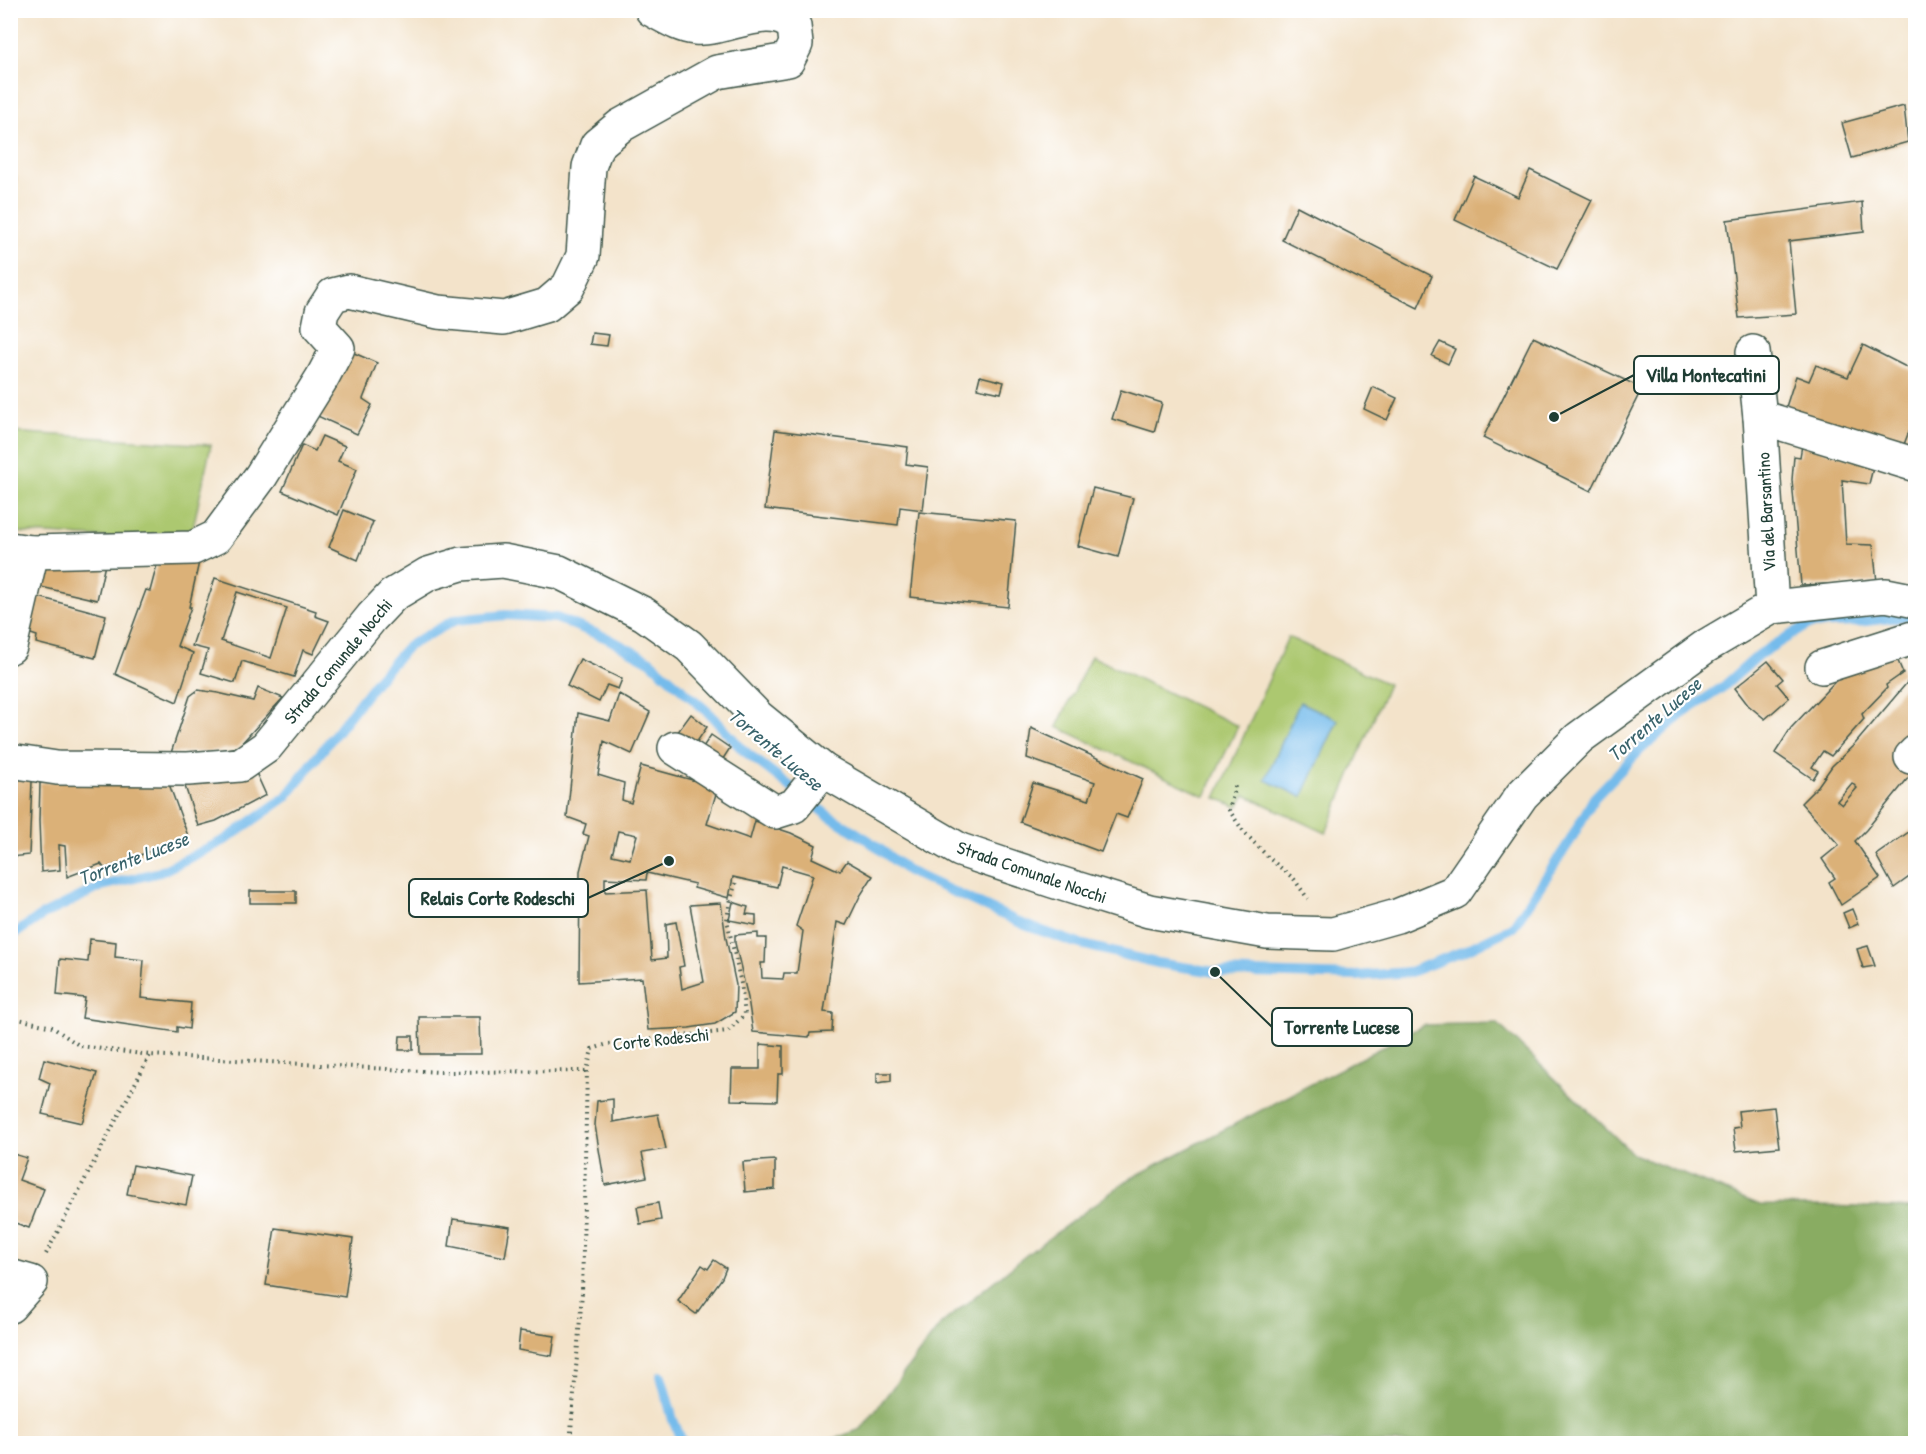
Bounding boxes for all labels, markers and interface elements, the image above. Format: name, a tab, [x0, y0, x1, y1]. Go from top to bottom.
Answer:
callout: Villa Montecatini	[1634, 356, 1779, 394]
text: Villa Montecatini	[1645, 361, 1767, 388]
street label: Via del Barsantino	[1750, 452, 1782, 572]
street label: Strada Comunale Nocchi	[278, 593, 398, 729]
water label: Torrente Lucese	[1601, 670, 1707, 767]
water label: Torrente Lucese	[723, 701, 830, 797]
water label: Torrente Lucese	[74, 824, 193, 891]
street label: Strada Comunale Nocchi	[954, 835, 1110, 909]
callout: Relais Corte Rodeschi	[409, 879, 588, 917]
text: Relais Corte Rodeschi	[421, 884, 575, 911]
callout: Torrente Lucese	[1272, 1008, 1412, 1046]
text: Torrente Lucese	[1283, 1013, 1400, 1040]
street label: Corte Rodeschi	[612, 1022, 710, 1056]

